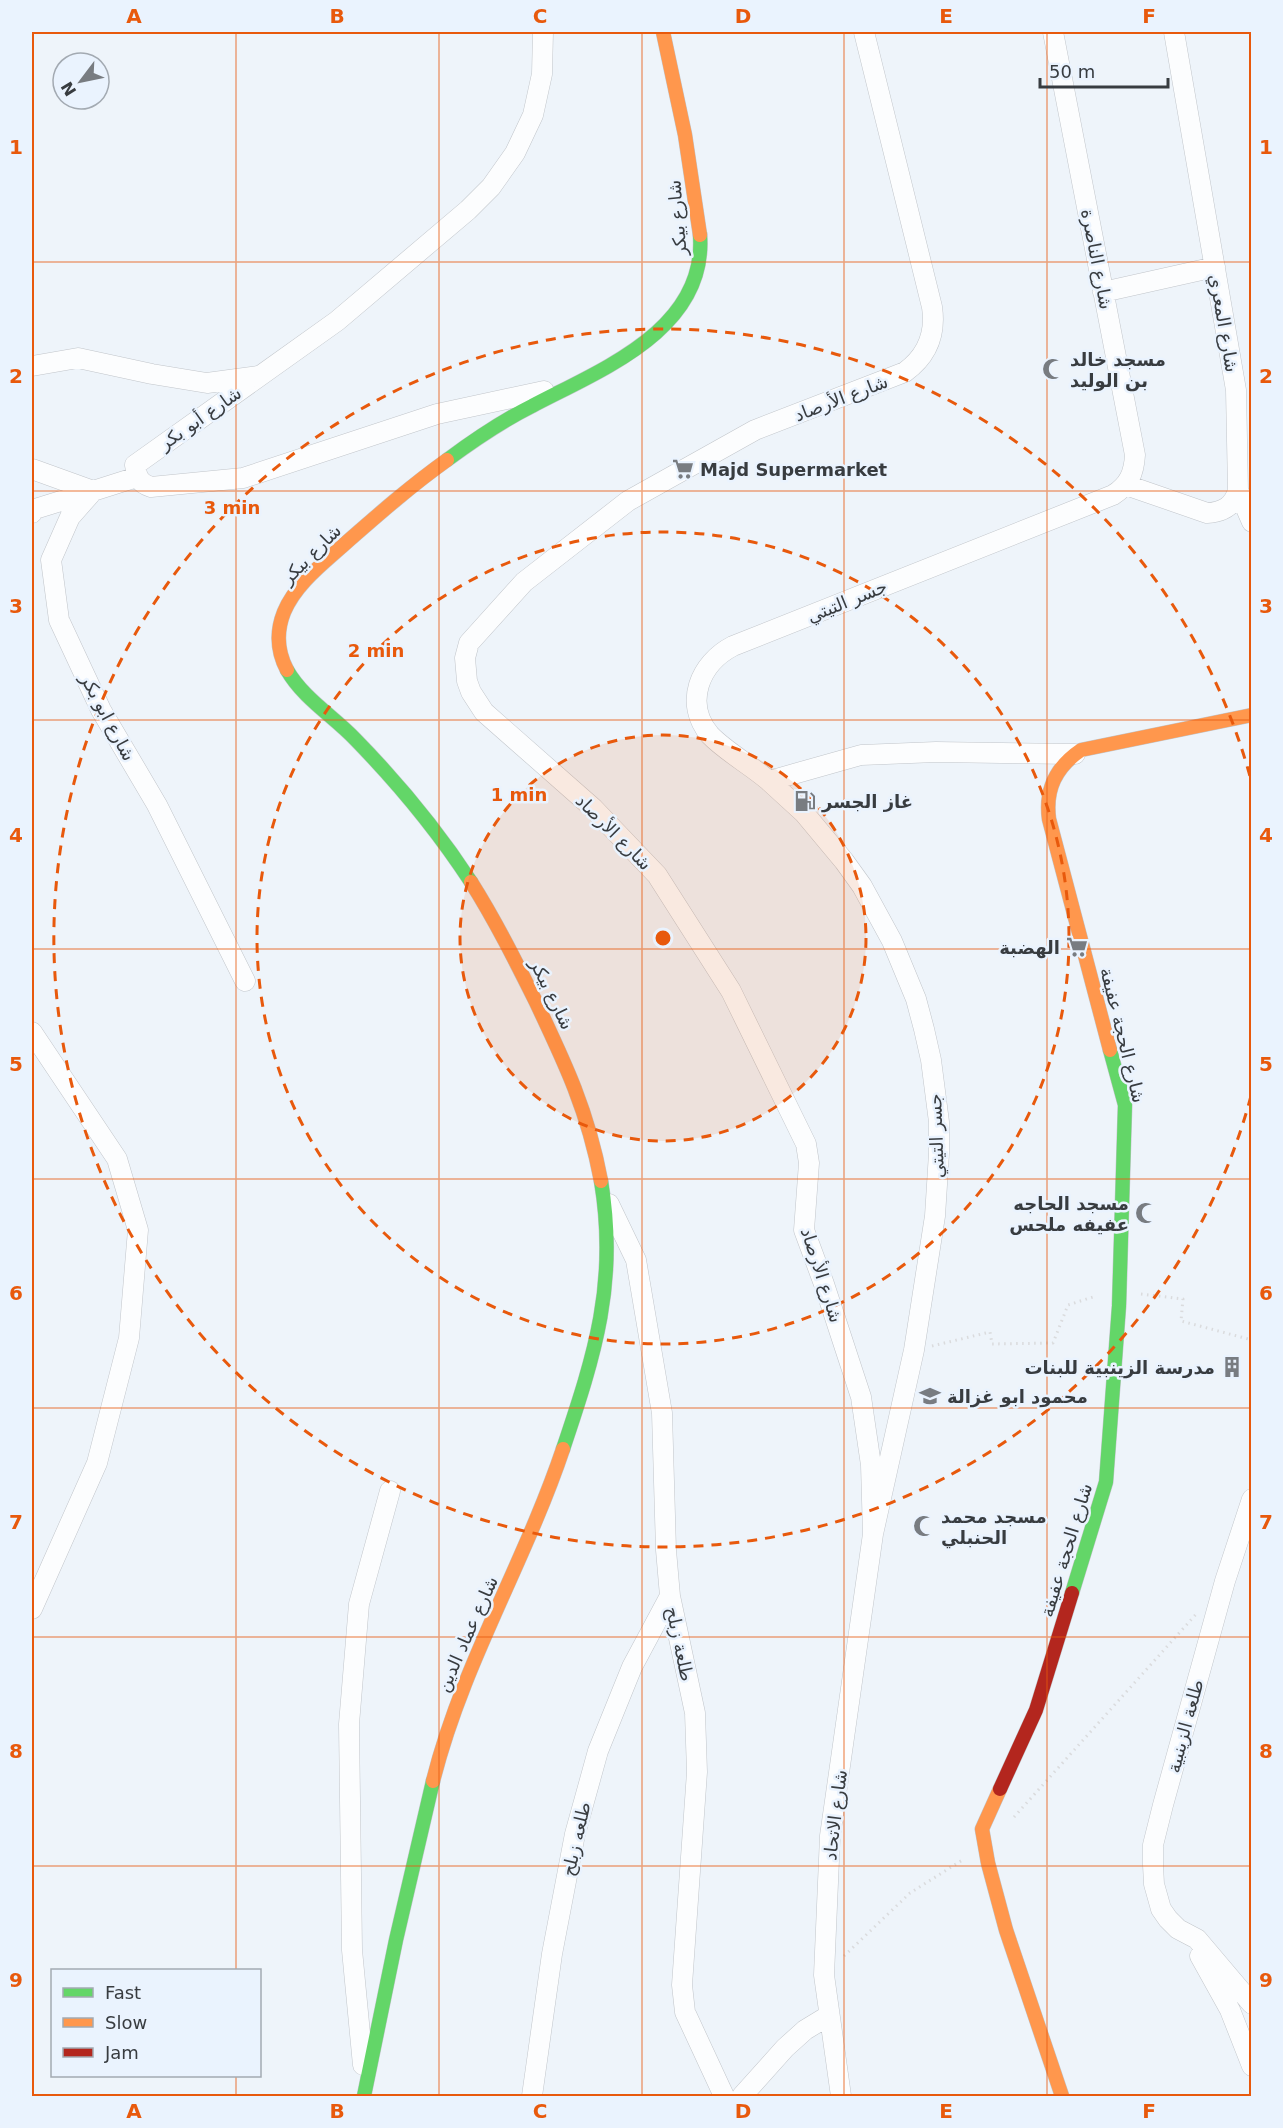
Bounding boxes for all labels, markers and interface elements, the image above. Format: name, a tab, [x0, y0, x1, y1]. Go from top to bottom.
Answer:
text: A	[126, 4, 142, 28]
text: B	[329, 4, 345, 28]
text: C	[533, 4, 547, 28]
text: D	[735, 4, 751, 28]
text: E	[939, 4, 953, 28]
text: F	[1142, 4, 1156, 28]
north arrow	[51, 51, 111, 111]
scale bar	[1040, 51, 1168, 89]
text: 50 m	[1049, 61, 1095, 82]
text: N	[57, 78, 80, 99]
text: 1	[9, 135, 23, 159]
text: 1	[1259, 135, 1273, 159]
street label: شارع بيكر	[663, 179, 692, 258]
street label: شارع الناصرة	[1076, 207, 1117, 311]
street label: شارع المعري	[1204, 272, 1243, 374]
place label: مسجد خالد بن الوليد	[1070, 349, 1166, 392]
mosque icon: مسجد خالد بن الوليد	[1041, 357, 1065, 381]
text: 2	[9, 364, 23, 388]
text: 2	[1259, 364, 1273, 388]
street label: شارع الأرصاد	[791, 371, 891, 426]
street label: شارع أبو بكر	[153, 381, 246, 455]
supermarket icon: Majd Supermarket	[671, 457, 695, 481]
place label: Majd Supermarket	[700, 459, 888, 480]
text: 3 min	[204, 497, 260, 518]
street label: شارع بيكر	[276, 520, 346, 590]
street label: جسر التيتي	[804, 575, 891, 628]
text: 3	[9, 594, 23, 618]
text: 3	[1259, 594, 1273, 618]
text: 2 min	[348, 640, 404, 661]
street label: شارع ابو بكر	[75, 669, 140, 765]
text: 1 min	[491, 784, 547, 805]
fuel station icon: غاز الجسر	[793, 789, 817, 813]
street label: شارع الأرصاد	[571, 790, 656, 875]
place label: غاز الجسر	[821, 791, 913, 813]
text: 4	[9, 823, 23, 847]
text: 4	[1259, 823, 1273, 847]
centre of rings	[653, 928, 673, 948]
supermarket icon: الهضبة	[1065, 935, 1089, 959]
place label: الهضبة	[999, 937, 1060, 959]
street label: شارع بيكر	[525, 954, 578, 1033]
street label: شارع الحجة عفيفة	[1095, 965, 1150, 1105]
text: 5	[9, 1052, 23, 1076]
text: 5	[1259, 1052, 1273, 1076]
street label: جسر التيتي	[924, 1093, 949, 1179]
place label: مسجد الحاجه عفيفه ملحس	[1009, 1193, 1129, 1235]
mosque icon: مسجد الحاجه عفيفه ملحس	[1134, 1201, 1158, 1225]
street label: شارع الأرصاد	[796, 1225, 847, 1325]
text: 6	[9, 1281, 23, 1305]
text: 6	[1259, 1281, 1273, 1305]
building icon: مدرسة الزينبية للبنات	[1220, 1355, 1244, 1379]
place label: مدرسة الزينبية للبنات	[1024, 1357, 1215, 1379]
school or university icon: محمود ابو غزالة	[918, 1384, 942, 1408]
place label: محمود ابو غزالة	[947, 1386, 1088, 1408]
street label: شارع الحجة عفيفة	[1036, 1481, 1097, 1620]
place label: مسجد محمد الحنبلي	[941, 1506, 1047, 1549]
text: 7	[9, 1510, 23, 1534]
text: 7	[1259, 1510, 1273, 1534]
mosque icon: مسجد محمد الحنبلي	[912, 1514, 936, 1538]
street label: شارع عماد الدين	[432, 1573, 503, 1696]
street label: طلعة زبلح	[661, 1605, 698, 1683]
street label: طلعة الزينبية	[1162, 1677, 1208, 1775]
text: 8	[9, 1739, 23, 1763]
text: 8	[1259, 1739, 1273, 1763]
street label: شارع الاتحاد	[819, 1768, 852, 1862]
street label: طلعه زبلح	[557, 1800, 596, 1878]
text: 9	[9, 1968, 23, 1992]
text: 9	[1259, 1968, 1273, 1992]
legend	[51, 1969, 261, 2077]
text: Fast	[105, 1982, 141, 2003]
text: Slow	[105, 2012, 147, 2033]
text: Jam	[104, 2042, 139, 2063]
text: A	[126, 2099, 142, 2123]
text: B	[329, 2099, 345, 2123]
text: C	[533, 2099, 547, 2123]
text: D	[735, 2099, 751, 2123]
text: E	[939, 2099, 953, 2123]
text: F	[1142, 2099, 1156, 2123]

